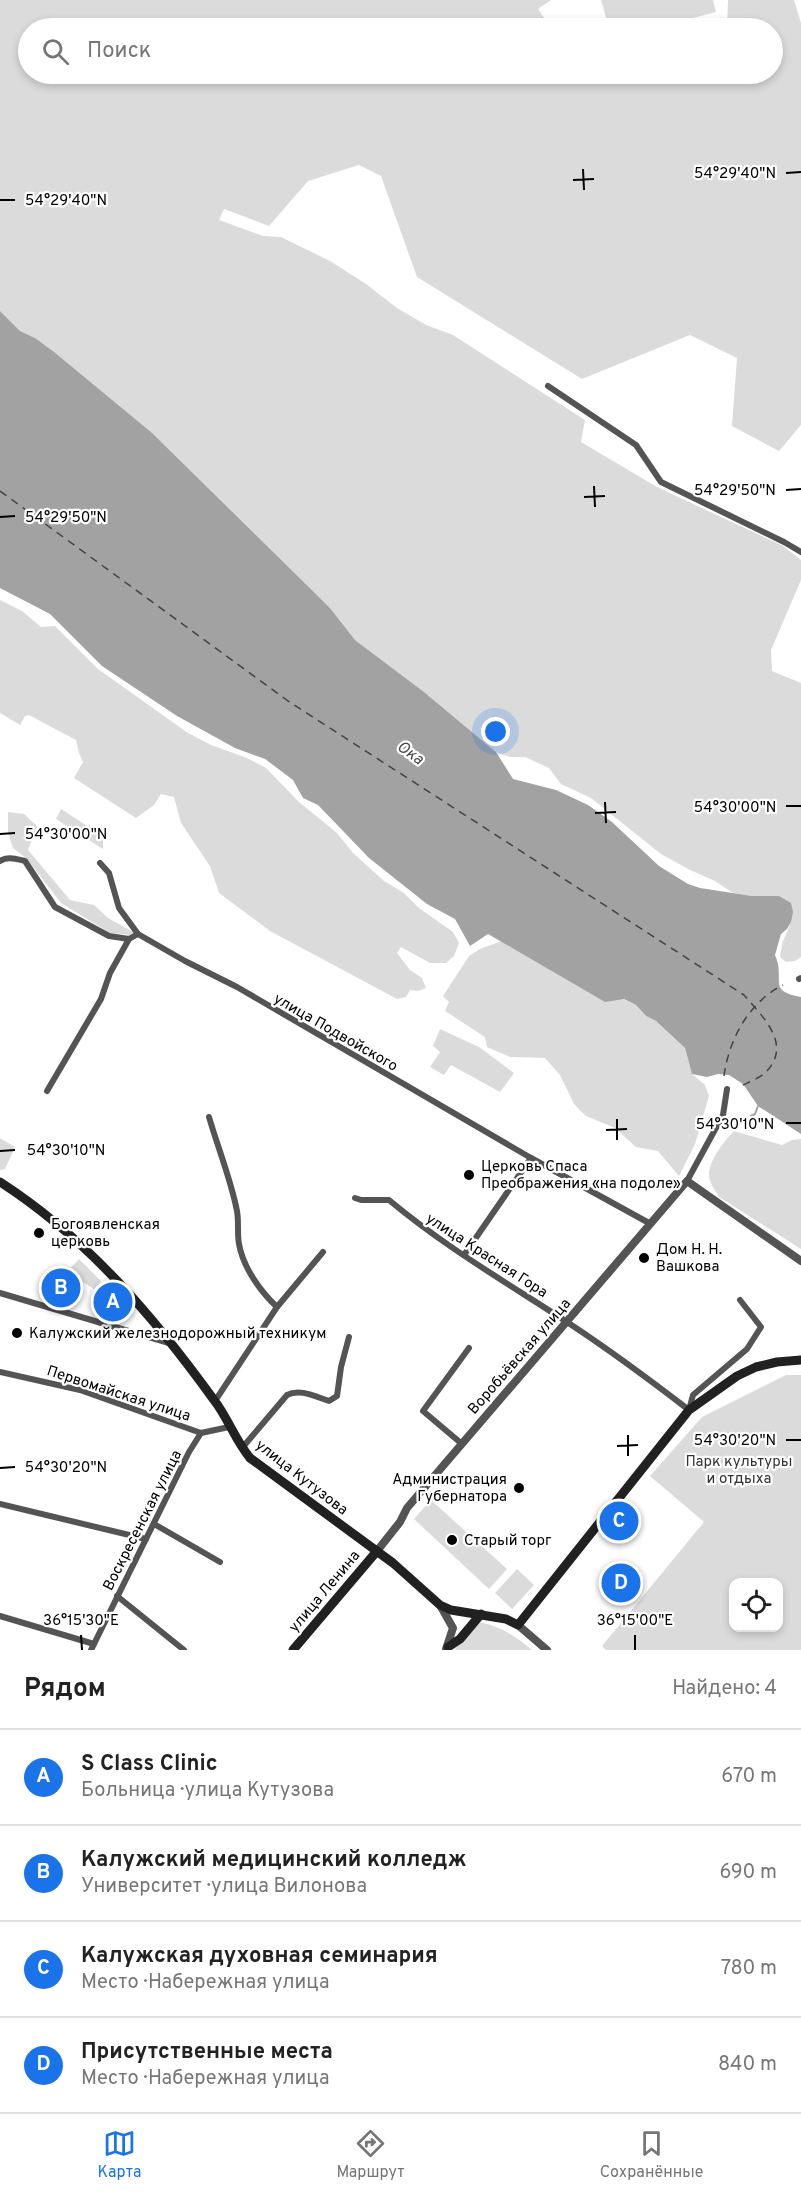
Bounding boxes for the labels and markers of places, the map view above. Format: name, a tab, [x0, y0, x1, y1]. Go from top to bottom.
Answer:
place label: Церковь Спаса Преображения «на подоле»	[481, 1158, 681, 1194]
marker: Церковь Спаса Преображения «на подоле»	[462, 1168, 476, 1182]
place label: Богоявленская церковь	[51, 1216, 160, 1252]
marker: Богоявленская церковь	[32, 1226, 46, 1240]
place label: Дом Н. Н. Вашкова	[656, 1241, 722, 1277]
marker: Дом Н. Н. Вашкова	[637, 1251, 651, 1265]
pin: B	[42, 1266, 80, 1310]
pin: A	[94, 1280, 132, 1324]
place label: Калужский железнодорожный техникум	[29, 1325, 326, 1344]
marker: Калужский железнодорожный техникум	[10, 1326, 24, 1340]
place label: Администрация Губернатора	[392, 1471, 507, 1507]
marker: Администрация Губернатора	[512, 1481, 526, 1495]
pin: C	[600, 1498, 638, 1544]
place label: Старый торг	[464, 1532, 551, 1551]
marker: Старый торг	[445, 1533, 459, 1547]
pin: D	[602, 1560, 640, 1606]

